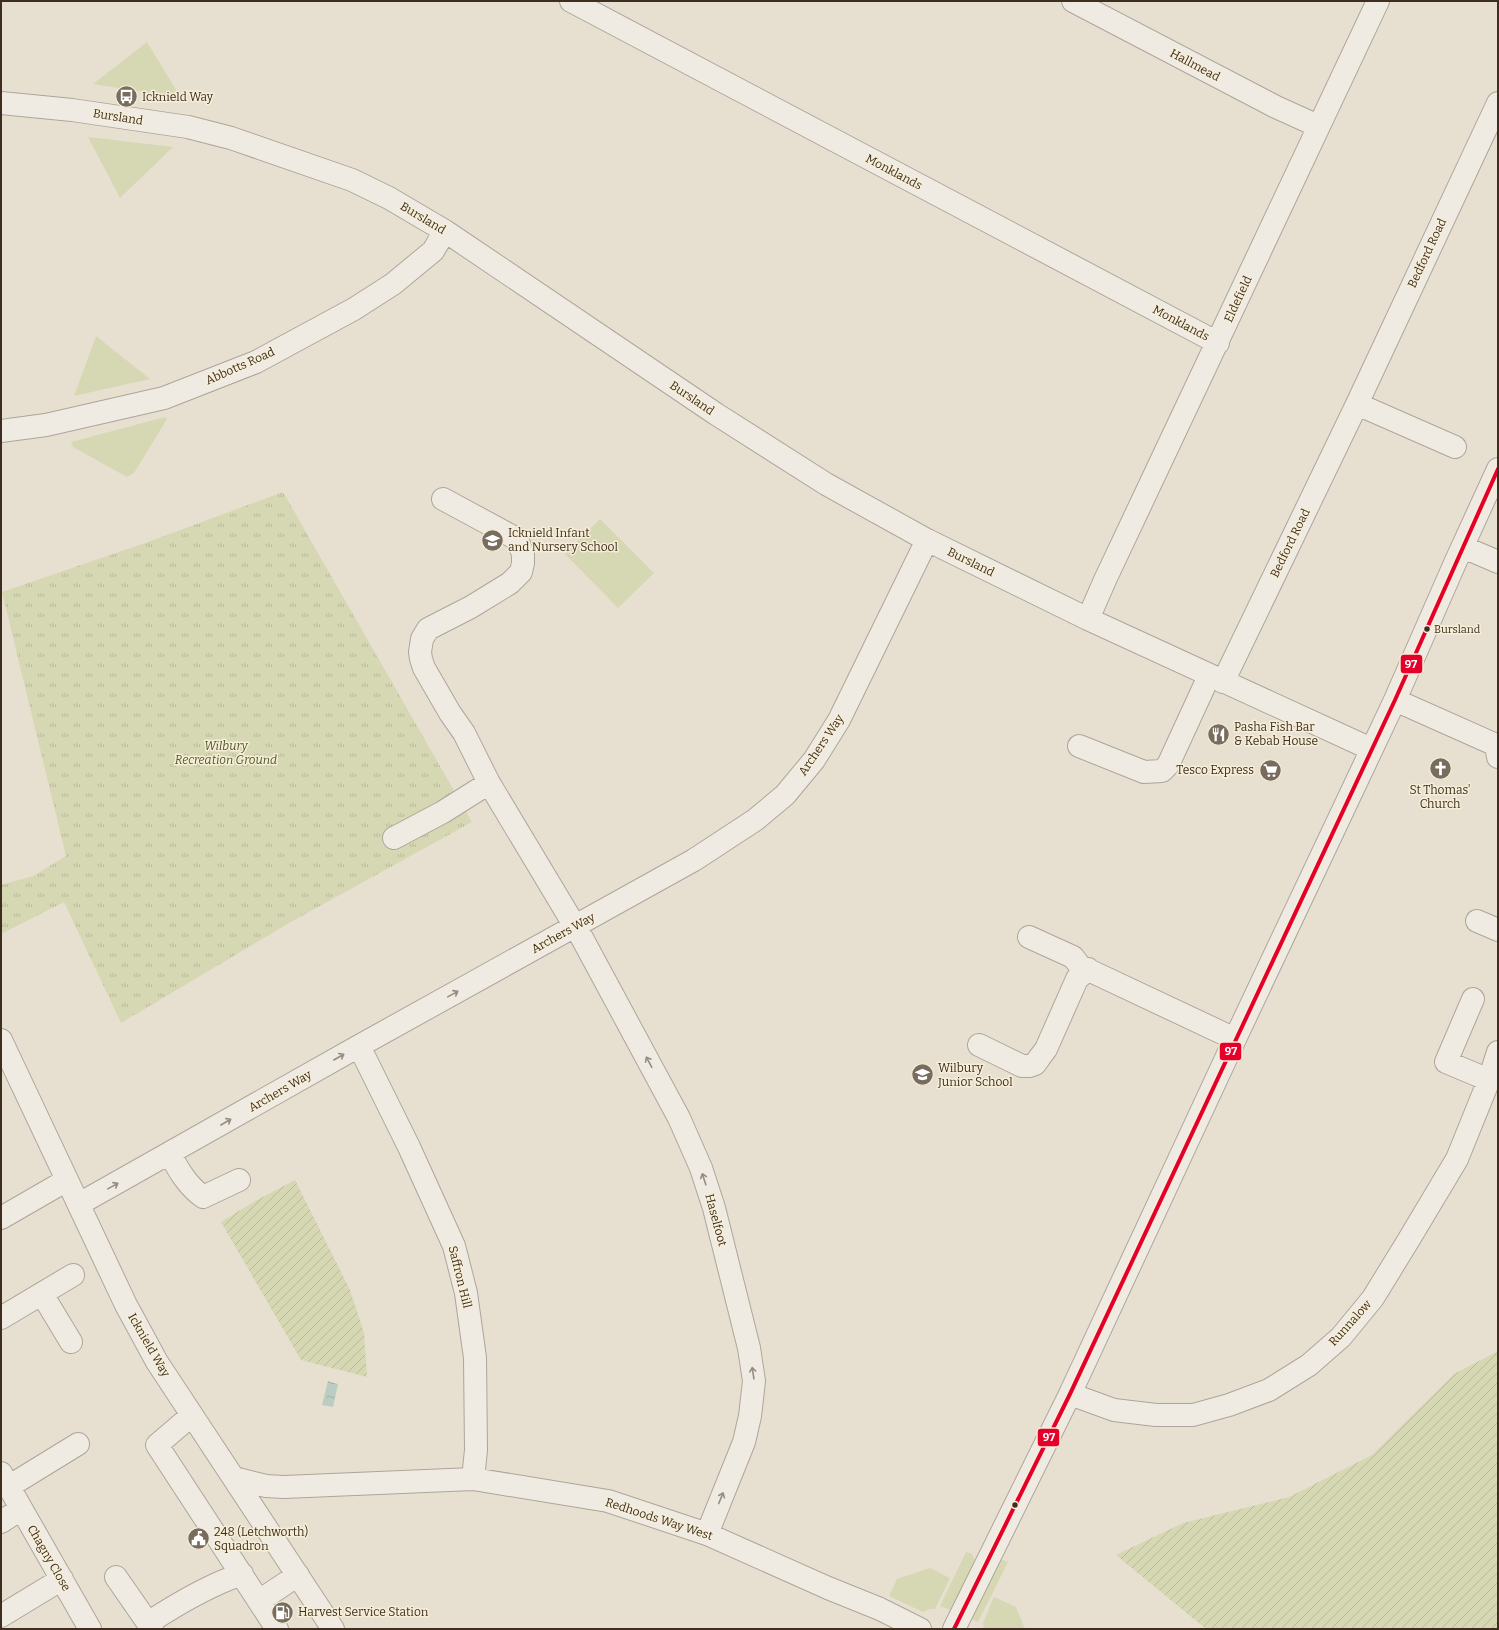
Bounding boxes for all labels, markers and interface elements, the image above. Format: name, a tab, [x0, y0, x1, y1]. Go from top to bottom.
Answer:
street label: Hallmead	[1168, 46, 1222, 84]
bus stop icon: Icknield Way	[113, 84, 139, 110]
place label: Icknield Way	[142, 90, 214, 104]
street label: Bursland	[92, 106, 144, 128]
street label: Monklands	[863, 151, 925, 193]
street label: Bursland	[398, 199, 448, 237]
street label: Bedford Road	[1405, 216, 1449, 290]
street label: Eldefield	[1221, 274, 1255, 324]
street label: Monklands	[1150, 302, 1212, 344]
street label: Abbotts Road	[203, 345, 277, 387]
street label: Bursland	[667, 378, 717, 418]
street label: Bedford Road	[1267, 506, 1313, 580]
place label: Icknield Infant and Nursery School	[508, 526, 619, 554]
school or university icon: Icknield Infant and Nursery School	[480, 527, 506, 553]
street label: Bursland	[945, 545, 997, 579]
place label: Bursland	[1434, 623, 1481, 636]
marker: Bursland	[1422, 624, 1432, 634]
line badge: 97	[1400, 654, 1423, 674]
text: 97	[1405, 658, 1417, 671]
street label: Archers Way	[796, 711, 847, 778]
place label: Pasha Fish Bar & Kebab House	[1234, 720, 1318, 748]
restaurant icon: Pasha Fish Bar & Kebab House	[1205, 721, 1231, 747]
park label: Wilbury Recreation Ground	[175, 739, 277, 767]
church icon: St Thomas' Church	[1427, 756, 1453, 782]
supermarket icon: Tesco Express	[1257, 757, 1283, 783]
place label: Tesco Express	[1176, 763, 1254, 777]
place label: St Thomas' Church	[1409, 783, 1471, 811]
street label: Archers Way	[529, 910, 598, 956]
one-way arrow	[447, 990, 459, 998]
line badge: 97	[1219, 1042, 1242, 1061]
text: 97	[1225, 1045, 1237, 1058]
one-way arrow	[333, 1053, 345, 1061]
one-way arrow	[644, 1056, 652, 1068]
place label: Wilbury Junior School	[937, 1061, 1013, 1089]
school or university icon: Wilbury Junior School	[910, 1062, 936, 1088]
street label: Archers Way	[246, 1067, 315, 1115]
one-way arrow	[220, 1117, 232, 1125]
one-way arrow	[700, 1174, 708, 1186]
one-way arrow	[107, 1181, 119, 1189]
street label: Haselfoot	[702, 1192, 730, 1248]
street label: Saffron Hill	[445, 1244, 475, 1310]
street label: Runnalow	[1326, 1297, 1374, 1349]
street label: Icknield Way	[125, 1311, 173, 1380]
one-way arrow	[749, 1367, 757, 1380]
line badge: 97	[1037, 1428, 1060, 1447]
text: 97	[1043, 1431, 1055, 1444]
one-way arrow	[718, 1492, 726, 1504]
street label: Redhoods Way West	[604, 1495, 715, 1543]
unlabelled marker	[1010, 1500, 1020, 1510]
street label: Chagny Close	[24, 1522, 74, 1594]
place label: 248 (Letchworth) Squadron	[214, 1524, 308, 1553]
public building icon: 248 (Letchworth) Squadron	[185, 1526, 211, 1552]
fuel station icon: Harvest Service Station	[269, 1599, 295, 1625]
place label: Harvest Service Station	[298, 1605, 429, 1619]

